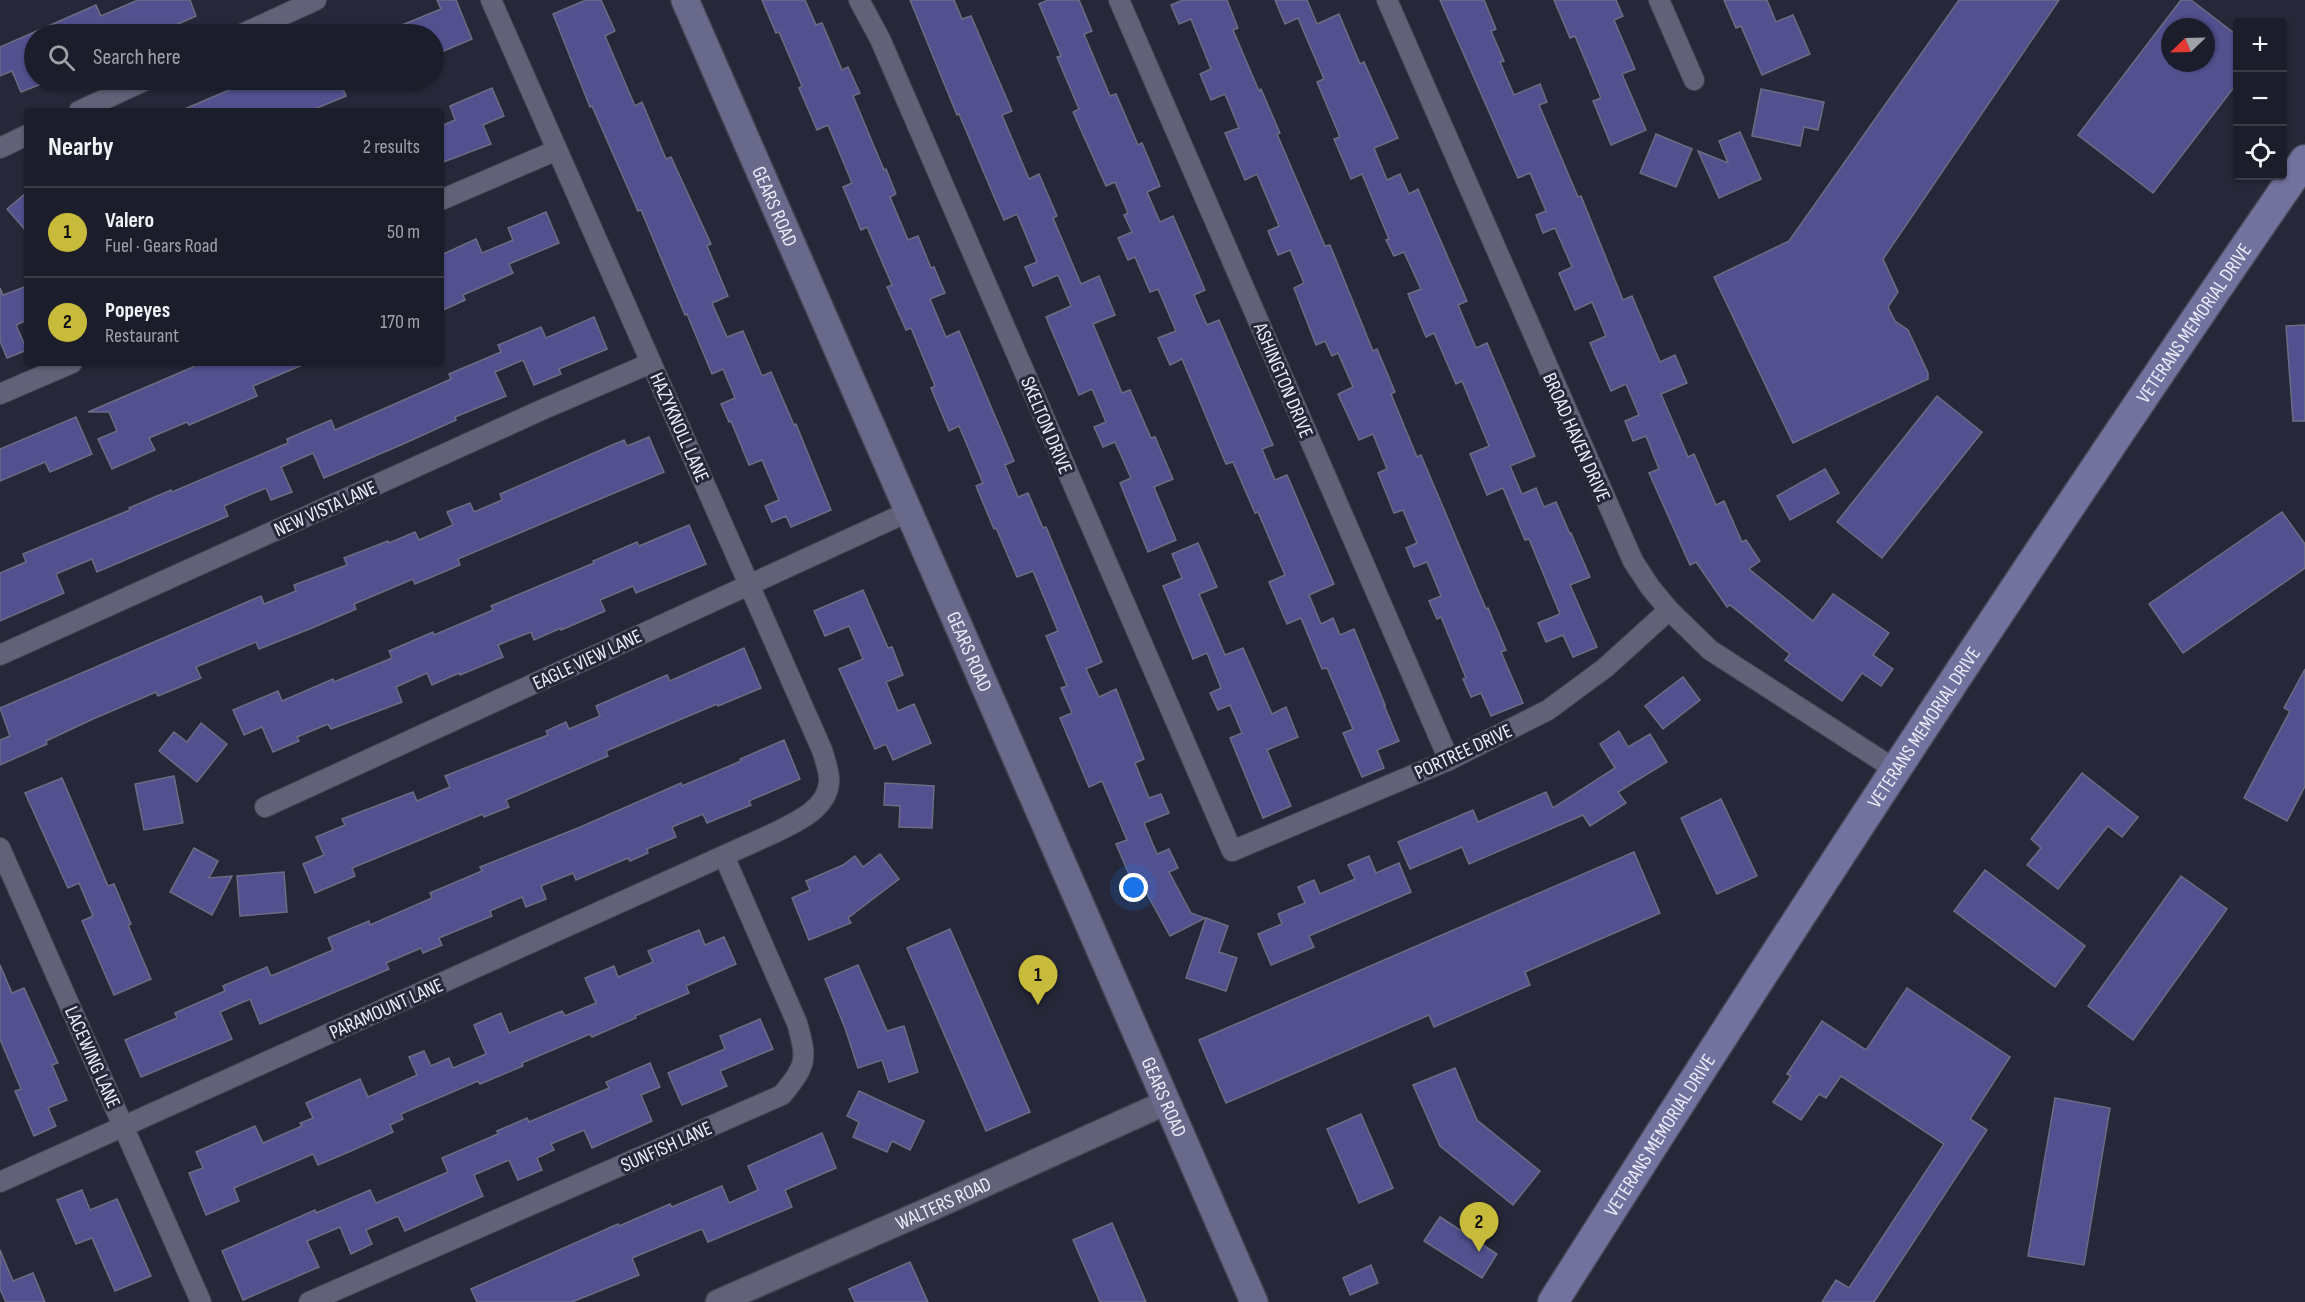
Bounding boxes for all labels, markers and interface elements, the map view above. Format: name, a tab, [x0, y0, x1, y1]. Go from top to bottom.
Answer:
north arrow	[2161, 18, 2215, 72]
map controls	[2233, 18, 2287, 180]
button: +	[2233, 18, 2287, 72]
search box	[24, 24, 444, 90]
icon: search	[45, 41, 78, 74]
text: Search here	[93, 44, 180, 71]
button: −	[2233, 72, 2287, 126]
button: locate	[2233, 126, 2287, 180]
text: Nearby	[48, 132, 114, 163]
text: 2 results	[363, 135, 420, 159]
street label: GEARS ROAD	[746, 163, 802, 250]
text: Valero	[105, 207, 154, 234]
text: 1	[64, 220, 71, 244]
text: 50 m	[387, 220, 420, 244]
text: Fuel · Gears Road	[105, 234, 218, 258]
street label: VETERANS MEMORIAL DRIVE	[2132, 239, 2257, 408]
text: Popeyes	[105, 297, 170, 324]
text: 2	[63, 310, 72, 334]
text: 170 m	[380, 310, 420, 334]
street label: ASHINGTON DRIVE	[1248, 318, 1318, 442]
text: Restaurant	[105, 324, 179, 348]
street label: HAZYKNOLL LANE	[644, 369, 714, 486]
street label: BROAD HAVEN DRIVE	[1537, 369, 1615, 506]
street label: SKELTON DRIVE	[1015, 373, 1077, 478]
street label: NEW VISTA LANE	[270, 476, 380, 542]
street label: GEARS ROAD	[941, 608, 997, 696]
street label: EAGLE VIEW LANE	[529, 624, 646, 696]
street label: VETERANS MEMORIAL DRIVE	[1863, 642, 1986, 813]
street label: PORTREE DRIVE	[1411, 719, 1516, 785]
your location	[1119, 873, 1148, 902]
pin: 1	[1018, 956, 1058, 1005]
street label: PARAMOUNT LANE	[326, 973, 447, 1045]
street label: LACEWING LANE	[59, 1003, 125, 1112]
street label: VETERANS MEMORIAL DRIVE	[1599, 1050, 1721, 1221]
street label: GEARS ROAD	[1135, 1053, 1191, 1141]
street label: SUNFISH LANE	[617, 1116, 716, 1178]
street label: WALTERS ROAD	[892, 1172, 995, 1236]
pin: 2	[1460, 1202, 1498, 1252]

